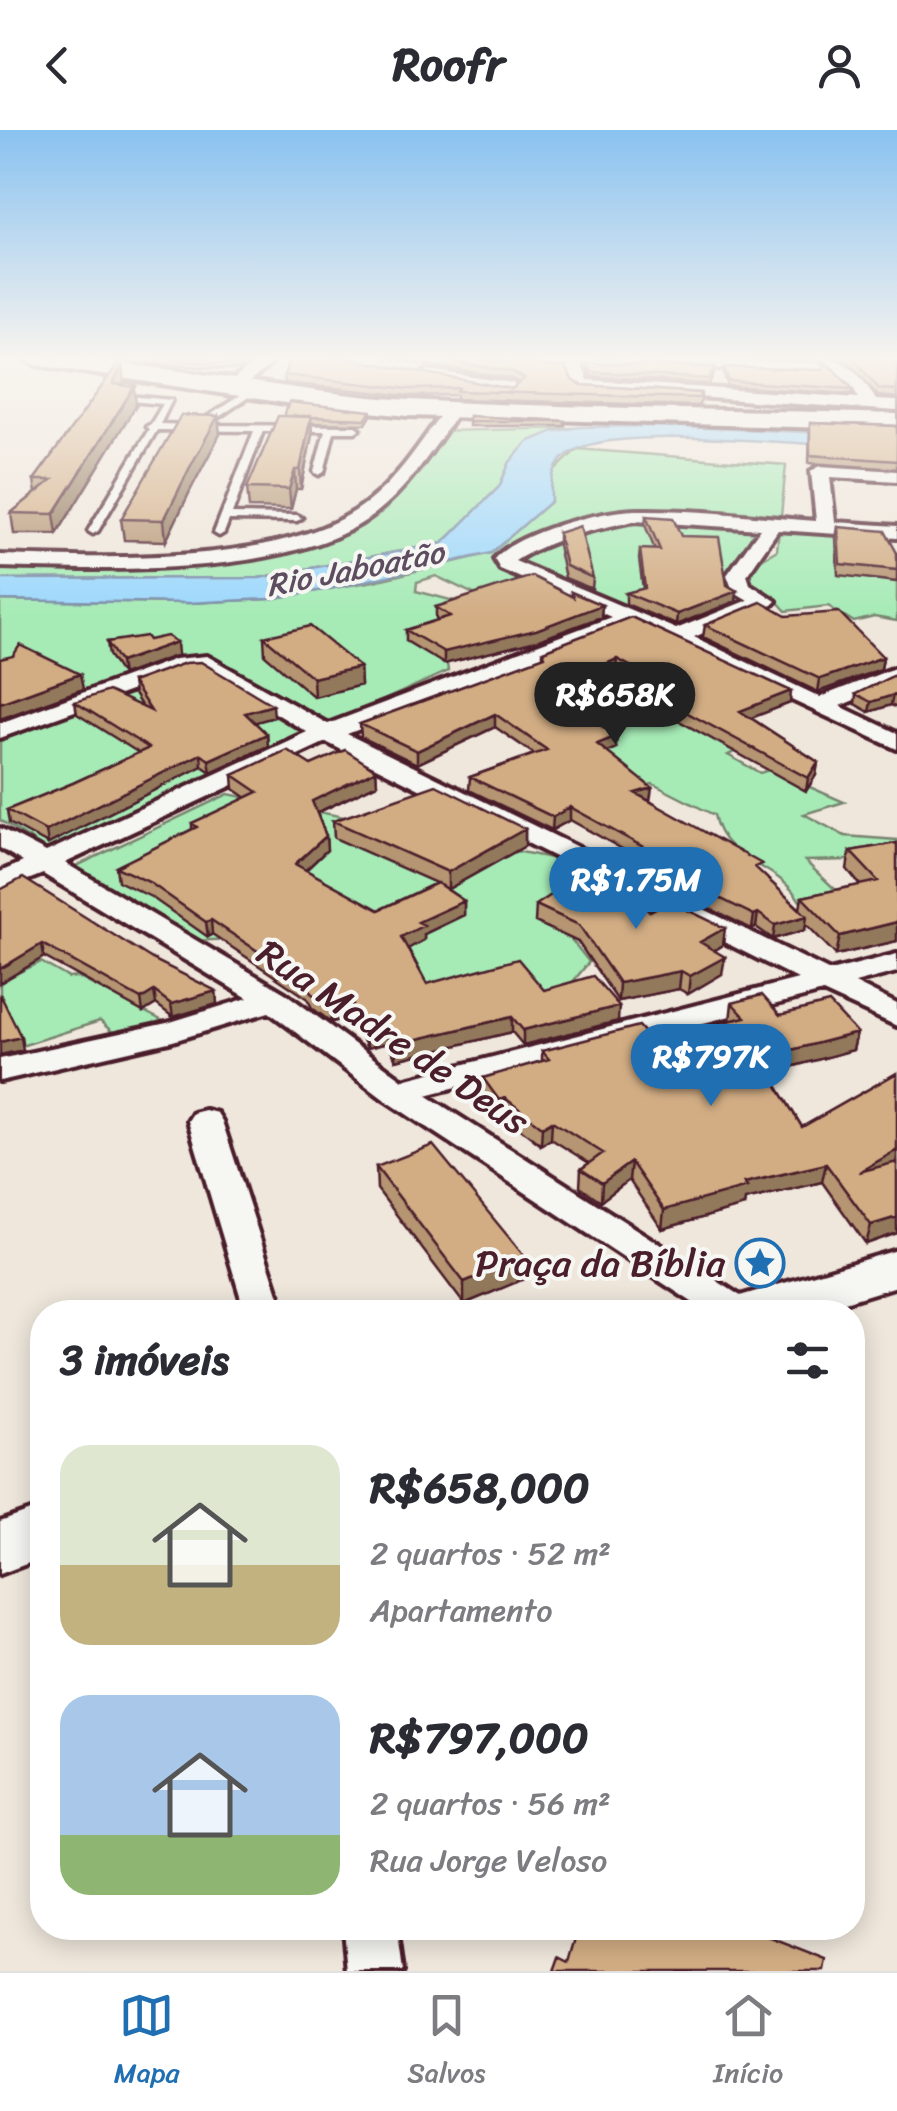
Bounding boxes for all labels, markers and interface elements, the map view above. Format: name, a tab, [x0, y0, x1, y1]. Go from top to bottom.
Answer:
text: Roofr	[393, 25, 504, 105]
icon: back	[30, 38, 85, 93]
icon: person	[812, 38, 867, 93]
water label: Rio Jaboatão	[261, 523, 451, 614]
pin: R$658K	[534, 662, 696, 747]
text: R$658K	[556, 666, 674, 723]
pin: R$1.75M	[544, 847, 728, 932]
text: R$1.75M	[571, 851, 701, 908]
street label: Rua Madre de Deus	[243, 921, 544, 1154]
pin: R$797K	[630, 1024, 792, 1109]
text: R$797K	[653, 1028, 769, 1085]
place label: Praça da Bíblia	[475, 1230, 726, 1297]
place icon: Praça da Bíblia	[734, 1237, 786, 1289]
text: 3 imóveis	[60, 1323, 229, 1397]
icon: filters	[780, 1333, 835, 1388]
text: R$658,000	[370, 1451, 590, 1525]
icon: home	[140, 1485, 260, 1605]
text: 2 quartos · 52 m²	[370, 1525, 611, 1582]
text: Apartamento	[370, 1582, 552, 1639]
text: R$797,000	[370, 1701, 588, 1775]
icon: home	[140, 1735, 260, 1855]
text: 2 quartos · 56 m²	[370, 1775, 611, 1832]
text: Rua Jorge Veloso	[370, 1832, 607, 1889]
tab: Mapa	[114, 1988, 180, 2097]
tab: Salvos	[407, 1988, 486, 2097]
tab: Início	[713, 1988, 783, 2097]

